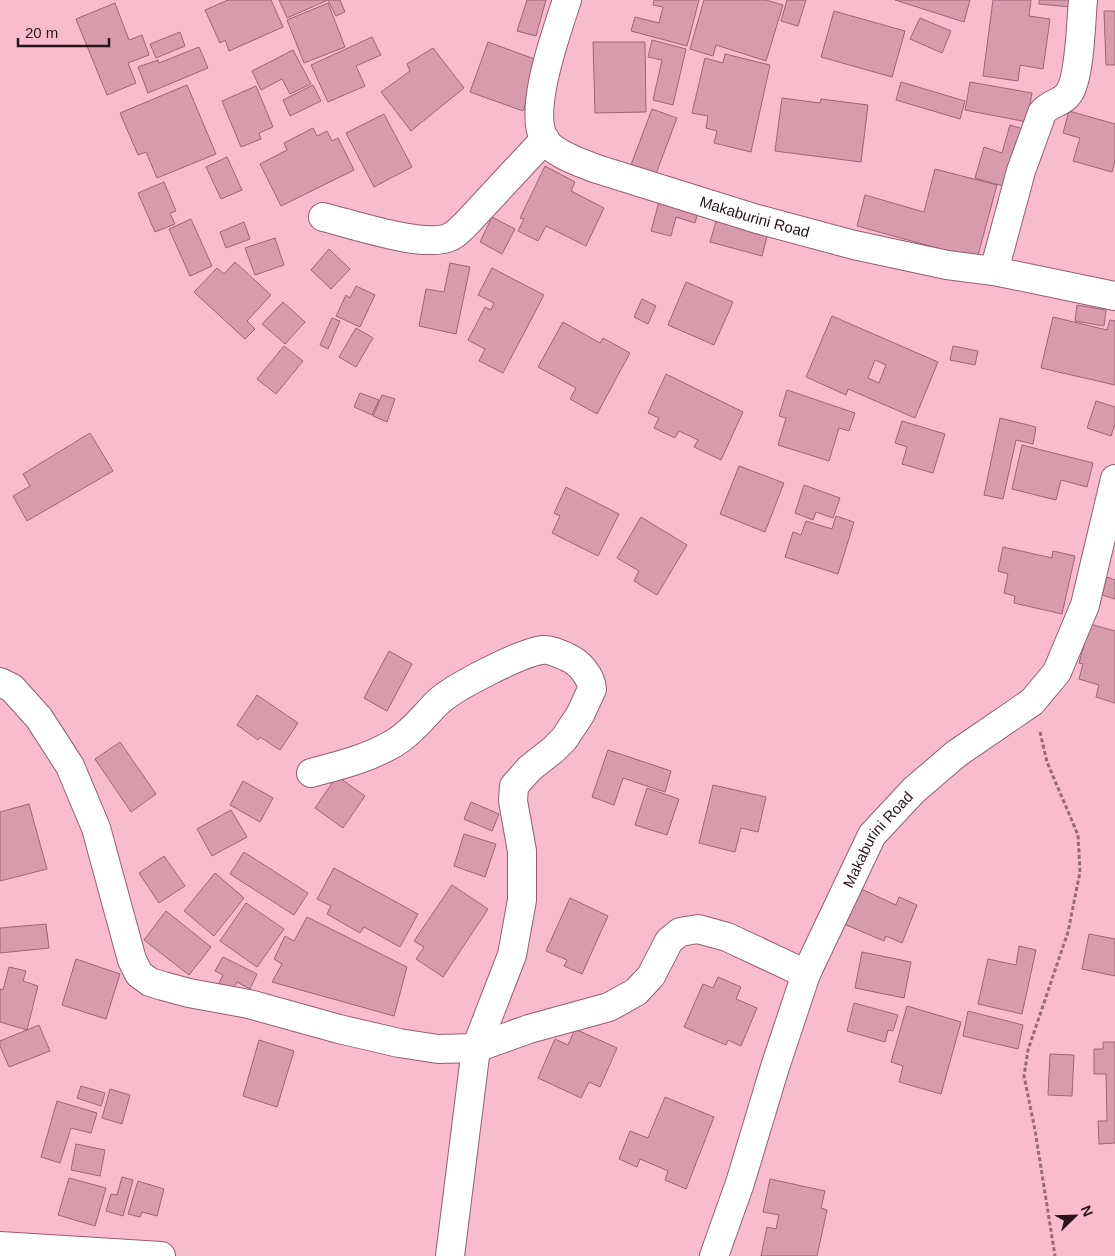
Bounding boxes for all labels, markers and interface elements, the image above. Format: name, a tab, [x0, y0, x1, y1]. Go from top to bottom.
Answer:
scale bar	[18, 15, 109, 47]
text: 20 m	[25, 24, 58, 41]
street label: Makaburini Road	[698, 193, 811, 241]
street label: Makaburini Road	[839, 788, 916, 890]
north arrow	[1050, 1191, 1100, 1241]
text: N	[1078, 1203, 1096, 1219]

